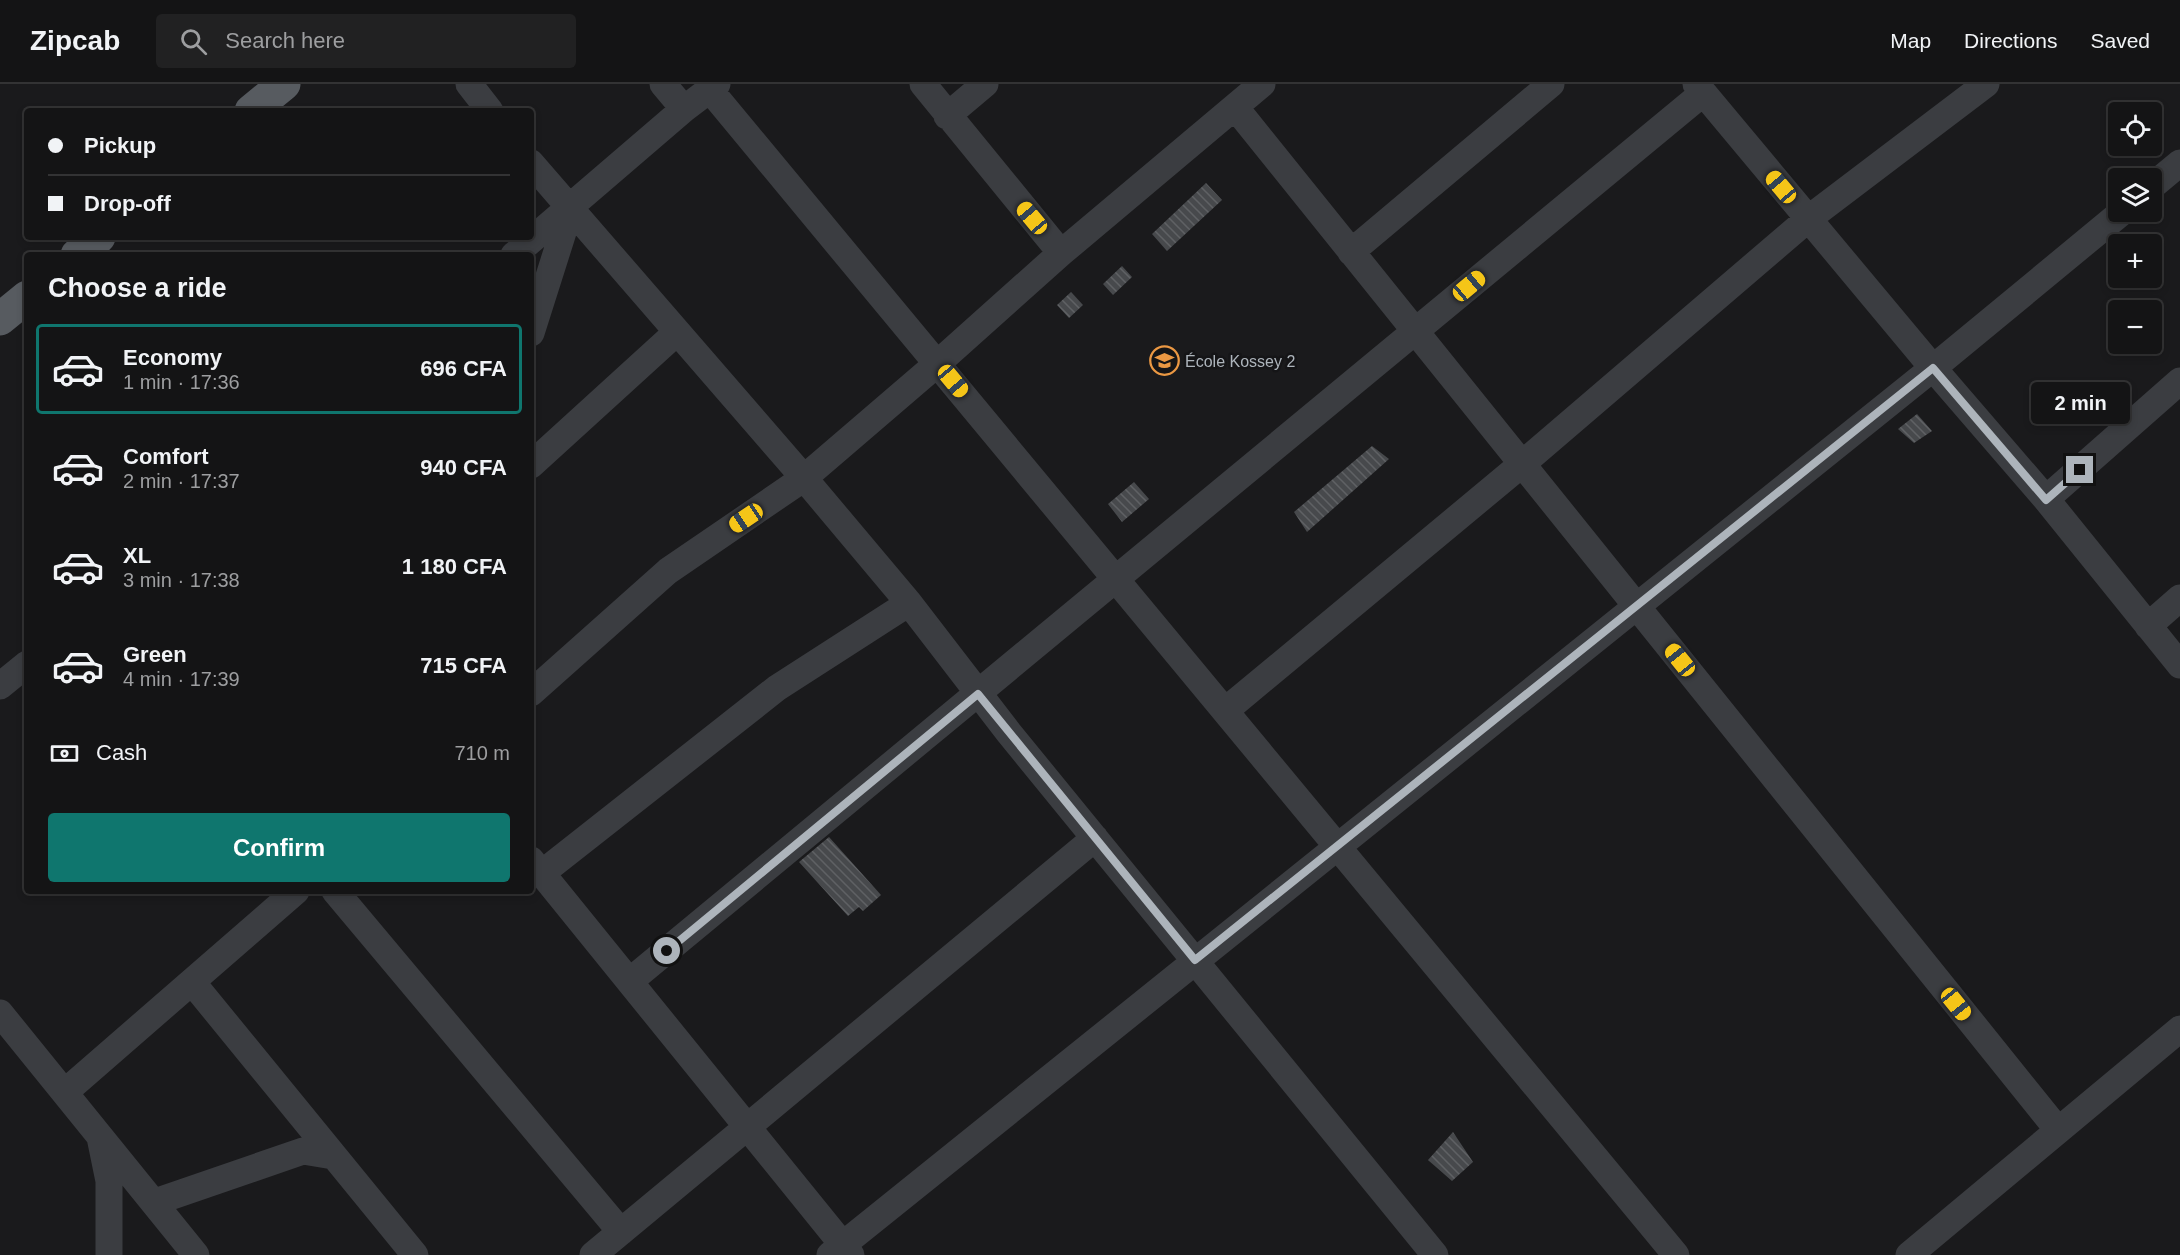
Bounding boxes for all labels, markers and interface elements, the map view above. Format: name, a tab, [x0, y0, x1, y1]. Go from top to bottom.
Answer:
search box	[156, 14, 576, 68]
text: Zipcab	[30, 25, 120, 56]
icon: search	[177, 25, 210, 58]
text: Search here	[225, 28, 345, 53]
text: Map	[1890, 29, 1931, 52]
text: Directions	[1964, 29, 2057, 52]
text: Saved	[2090, 29, 2150, 52]
map controls	[2108, 102, 2162, 354]
button: locate	[2108, 102, 2162, 156]
text: Pickup	[84, 133, 156, 158]
car	[1763, 167, 1799, 207]
button: layers	[2108, 168, 2162, 222]
text: Drop-off	[84, 191, 171, 216]
car	[1014, 198, 1050, 238]
button: +	[2108, 234, 2162, 288]
car	[1449, 268, 1489, 304]
text: Choose a ride	[48, 273, 227, 303]
button: −	[2108, 300, 2162, 354]
icon: car	[51, 342, 105, 396]
text: Economy	[123, 345, 222, 370]
school or university icon: École Kossey 2	[1148, 345, 1180, 377]
place label: École Kossey 2	[1185, 352, 1295, 370]
text: 696 CFA	[420, 356, 507, 381]
car	[935, 361, 971, 401]
text: 1 min · 17:36	[123, 371, 240, 393]
callout: 2 min	[2030, 383, 2130, 425]
text: 2 min	[2054, 392, 2107, 414]
icon: car	[51, 441, 105, 495]
text: Comfort	[123, 444, 209, 469]
text: 940 CFA	[420, 455, 507, 480]
route end	[2066, 456, 2093, 483]
text: 2 min · 17:37	[123, 470, 240, 492]
car	[726, 500, 766, 536]
icon: car	[51, 540, 105, 594]
text: XL	[123, 543, 151, 568]
text: 1 180 CFA	[402, 554, 507, 579]
text: 3 min · 17:38	[123, 569, 240, 591]
icon: car	[51, 639, 105, 693]
car	[1662, 640, 1698, 680]
text: Green	[123, 642, 187, 667]
text: 715 CFA	[420, 653, 507, 678]
text: 4 min · 17:39	[123, 668, 240, 690]
icon: cash	[48, 737, 81, 770]
text: Cash	[96, 740, 147, 765]
text: 710 m	[454, 742, 510, 764]
button: Confirm	[48, 813, 510, 882]
route start	[653, 937, 680, 964]
car	[1938, 984, 1974, 1024]

